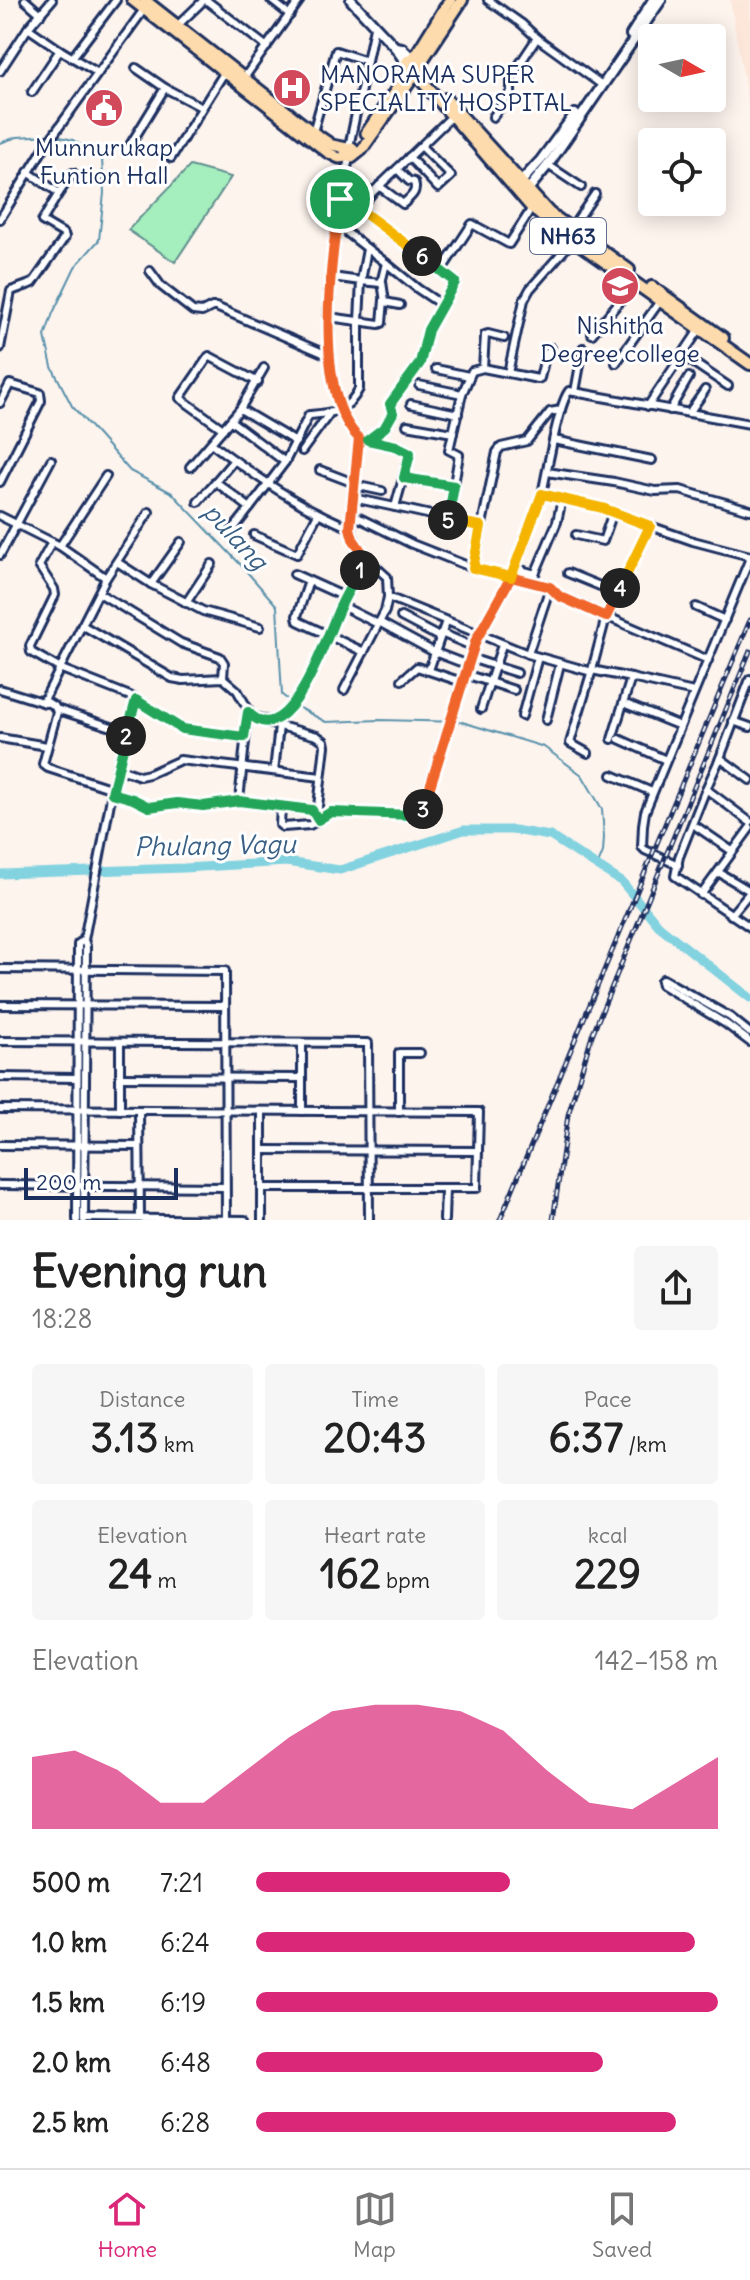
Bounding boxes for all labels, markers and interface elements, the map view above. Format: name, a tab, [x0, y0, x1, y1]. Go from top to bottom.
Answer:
north arrow	[638, 24, 726, 112]
map controls	[638, 24, 726, 216]
place label: MANORAMA SUPER SPECIALITY HOSPITAL	[320, 59, 572, 117]
hospital icon: MANORAMA SUPER SPECIALITY HOSPITAL	[271, 67, 313, 109]
public building icon: Munnurukap Funtion Hall	[83, 87, 125, 129]
button: locate	[638, 128, 726, 216]
place label: Munnurukap Funtion Hall	[35, 132, 173, 190]
pin	[306, 165, 374, 233]
icon: arrive	[318, 177, 362, 221]
road number: NH63	[530, 218, 606, 254]
pin: 6	[402, 236, 442, 276]
text: 6	[416, 242, 428, 270]
school or university icon: Nishitha Degree college	[599, 265, 641, 307]
place label: Nishitha Degree college	[540, 310, 700, 368]
water label: pulang	[197, 495, 277, 578]
pin: 5	[428, 500, 468, 540]
text: 5	[442, 506, 454, 534]
pin: 1	[340, 550, 380, 590]
text: 1	[356, 556, 364, 584]
pin: 4	[600, 568, 640, 608]
text: 4	[614, 574, 626, 602]
pin: 2	[106, 716, 146, 756]
text: 2	[120, 722, 132, 750]
pin: 3	[403, 789, 443, 829]
text: 3	[417, 795, 429, 823]
water label: Phulang Vagu	[134, 827, 298, 863]
scale bar	[24, 1164, 178, 1200]
text: 200 m	[36, 1168, 102, 1196]
text: Evening run	[32, 1244, 267, 1299]
button: share	[634, 1246, 718, 1330]
text: 18:28	[32, 1302, 92, 1335]
text: Distance	[99, 1385, 185, 1413]
text: Time	[351, 1385, 399, 1413]
text: Pace	[584, 1385, 632, 1413]
text: 3.13	[90, 1413, 158, 1463]
text: 20:43	[323, 1413, 427, 1463]
text: 6:37	[549, 1413, 623, 1463]
text: km	[158, 1430, 194, 1458]
text: /km	[623, 1430, 667, 1458]
text: Elevation	[97, 1521, 187, 1549]
text: Heart rate	[324, 1521, 426, 1549]
text: kcal	[588, 1521, 627, 1549]
text: 24	[108, 1549, 152, 1599]
text: 162	[320, 1549, 381, 1599]
text: 229	[574, 1549, 641, 1599]
text: m	[152, 1566, 177, 1594]
text: bpm	[381, 1566, 430, 1594]
text: Elevation	[32, 1644, 139, 1677]
text: 142–158 m	[594, 1644, 718, 1677]
text: 500 m	[32, 1866, 110, 1899]
text: 7:21	[160, 1866, 203, 1899]
text: 1.0 km	[32, 1926, 107, 1959]
text: 6:24	[160, 1926, 210, 1959]
text: 1.5 km	[32, 1986, 105, 2019]
text: 6:19	[160, 1986, 206, 2019]
text: 2.0 km	[32, 2046, 111, 2079]
text: 6:48	[160, 2046, 211, 2079]
text: 2.5 km	[32, 2106, 109, 2139]
text: 6:28	[160, 2106, 210, 2139]
tab: Home	[98, 2187, 157, 2263]
tab: Map	[353, 2187, 397, 2263]
tab: Saved	[592, 2187, 652, 2263]

